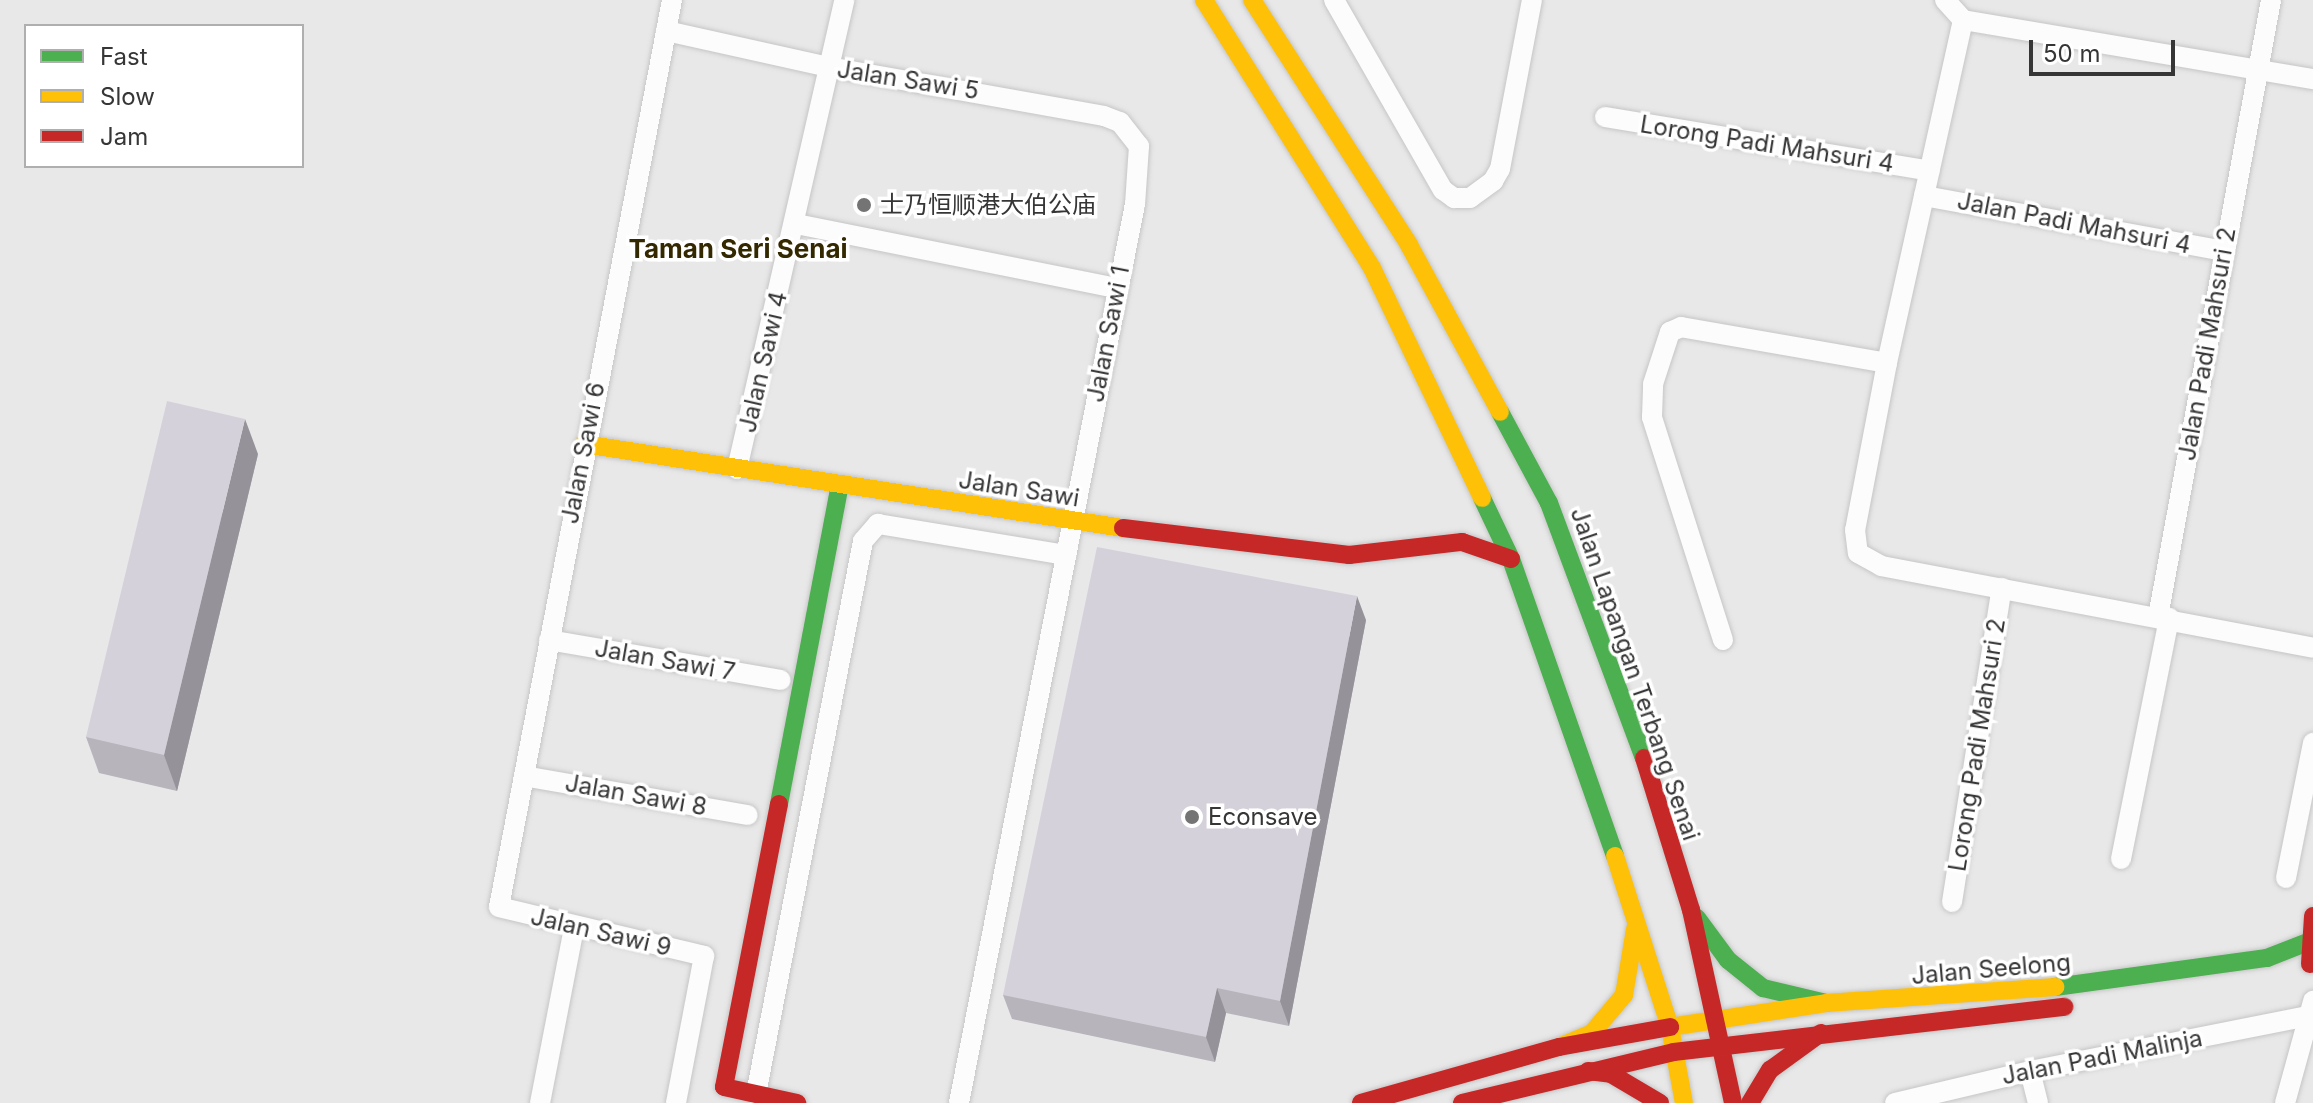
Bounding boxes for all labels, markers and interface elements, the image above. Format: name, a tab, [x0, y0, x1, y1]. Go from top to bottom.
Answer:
legend	[24, 24, 304, 168]
scale bar	[2033, 24, 2179, 74]
text: 50 m	[2043, 39, 2101, 68]
text: Fast	[100, 42, 148, 71]
street label: Jalan Sawi 5	[835, 55, 981, 105]
text: Slow	[100, 82, 155, 111]
street label: Lorong Padi Mahsuri 4	[1638, 110, 1896, 178]
text: Jam	[100, 122, 148, 151]
street label: Jalan Padi Mahsuri 4	[1955, 186, 2193, 260]
place label: 士乃恒顺港大伯公庙	[880, 191, 1096, 219]
marker: 士乃恒顺港大伯公庙	[855, 196, 873, 214]
street label: Jalan Padi Mahsuri 2	[2172, 225, 2242, 463]
district label: Taman Seri Senai	[628, 233, 848, 265]
street label: Jalan Sawi 1	[1081, 263, 1135, 405]
street label: Jalan Sawi 4	[733, 289, 793, 435]
street label: Jalan Sawi 6	[555, 380, 611, 526]
street label: Jalan Sawi	[957, 465, 1081, 513]
street label: Jalan Lapangan Terbang Senai	[1564, 504, 1706, 844]
street label: Lorong Padi Mahsuri 2	[1943, 617, 2011, 873]
street label: Jalan Sawi 7	[593, 633, 737, 687]
street label: Jalan Sawi 8	[563, 768, 709, 822]
place label: Econsave	[1208, 803, 1318, 831]
marker: Econsave	[1183, 808, 1201, 826]
street label: Jalan Sawi 9	[528, 902, 674, 962]
street label: Jalan Seelong	[1910, 948, 2072, 990]
street label: Jalan Padi Malinja	[1999, 1023, 2205, 1091]

